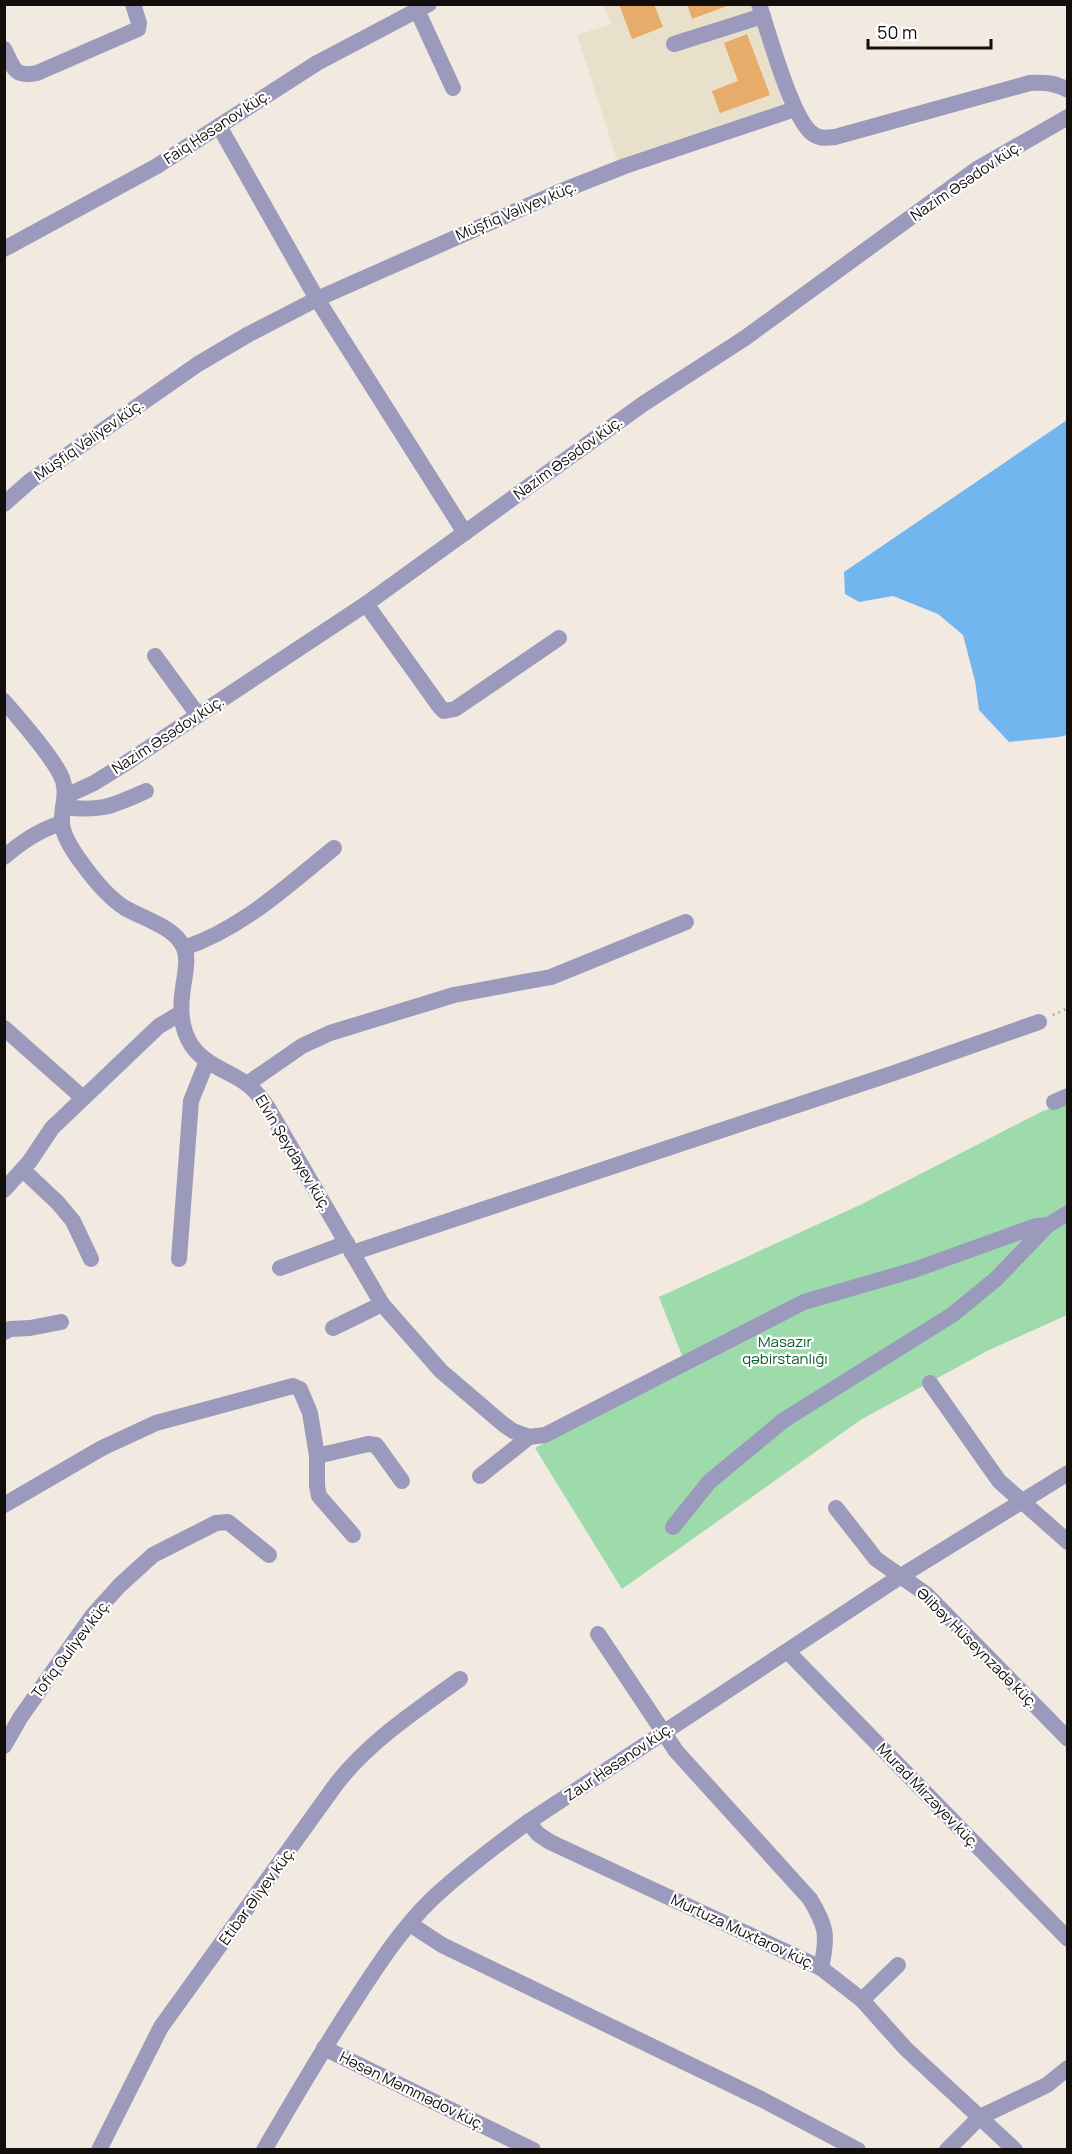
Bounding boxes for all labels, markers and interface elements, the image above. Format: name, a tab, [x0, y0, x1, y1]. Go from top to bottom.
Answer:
scale bar	[868, 12, 991, 50]
text: 50 m	[877, 20, 917, 44]
street label: Faiq Həsənov küç.	[160, 84, 274, 169]
street label: Nazim Əsədov küç.	[906, 136, 1025, 226]
street label: Müşfiq Vəliyev küç.	[452, 176, 579, 245]
street label: Müşfiq Vəliyev küç.	[30, 394, 148, 485]
street label: Nazim Əsədov küç.	[509, 411, 626, 504]
street label: Nazim Əsədov küç.	[108, 690, 228, 779]
street label: Elvin Şeydayev küç.	[250, 1091, 336, 1215]
park label: Masazır qəbirstanlığı	[742, 1331, 828, 1369]
street label: Əlibəy Hüseynzadə küç.	[912, 1582, 1043, 1713]
street label: Tofiq Quliyev küç.	[26, 1595, 115, 1703]
street label: Zaur Həsənov küç.	[560, 1717, 677, 1806]
street label: Murad Mirzəyev küç.	[873, 1738, 984, 1853]
street label: Etibar Əliyev küç.	[214, 1842, 299, 1949]
street label: Murtuza Muxtarov küç.	[668, 1889, 819, 1974]
street label: Həsən Məmmədov küç.	[336, 2046, 488, 2135]

